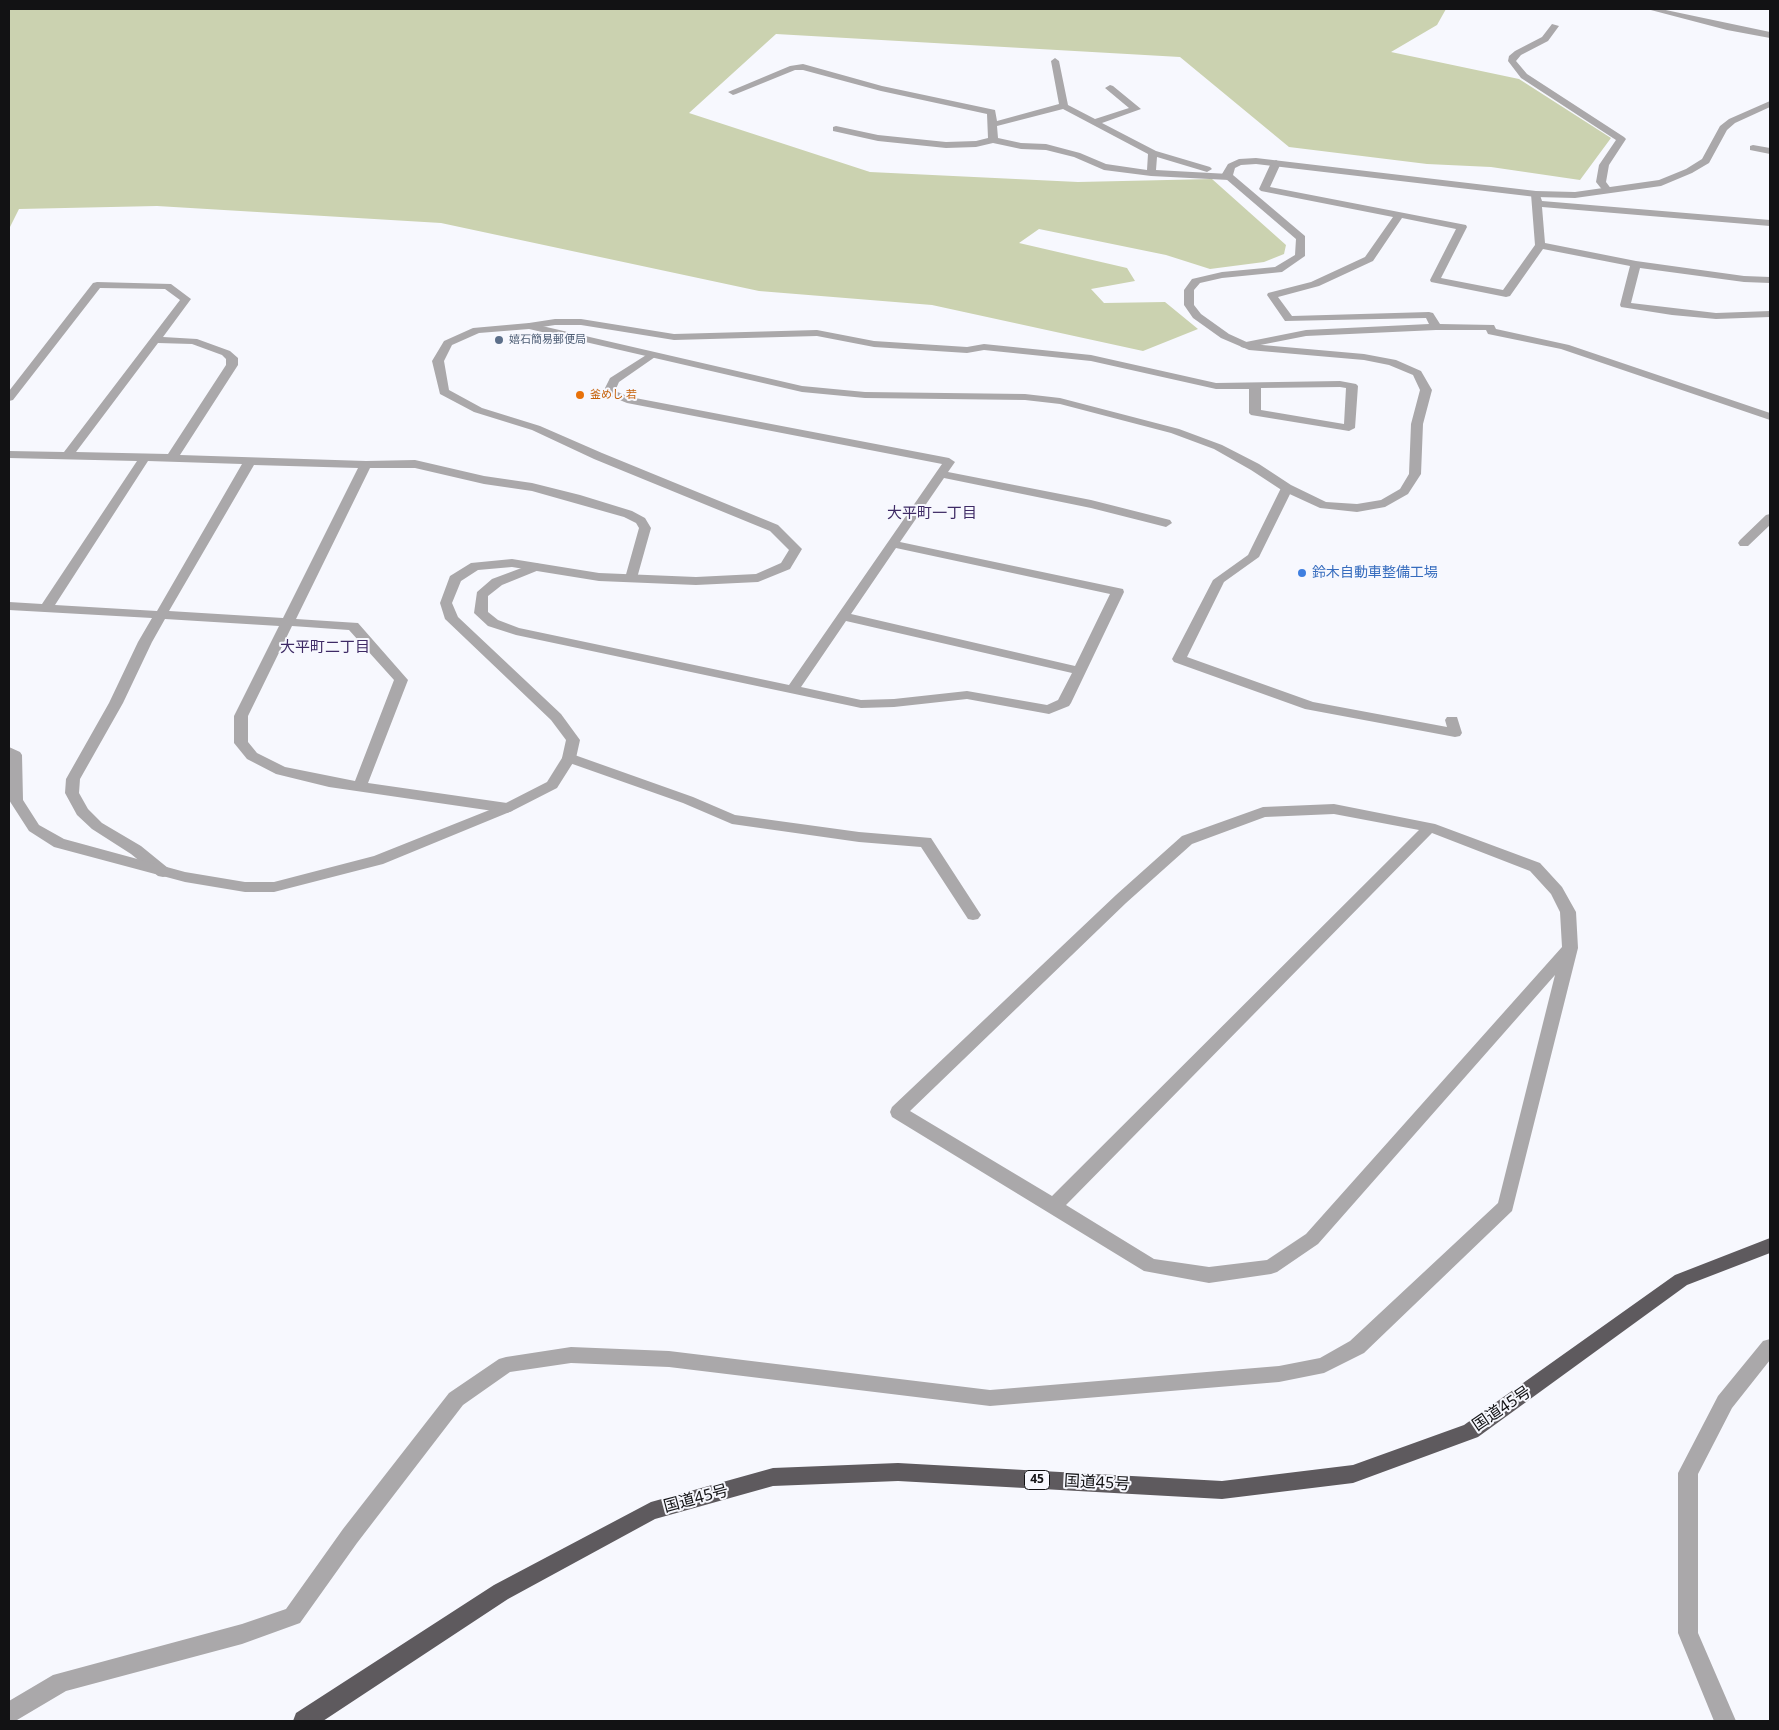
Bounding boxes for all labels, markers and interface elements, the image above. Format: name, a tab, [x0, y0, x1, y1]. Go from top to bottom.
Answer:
place label: 嬉石簡易郵便局	[509, 333, 586, 347]
marker: 嬉石簡易郵便局	[493, 334, 505, 346]
place label: 釜めし 若	[590, 388, 637, 402]
marker: 釜めし 若	[574, 389, 586, 401]
district label: 大平町一丁目	[887, 505, 977, 523]
place label: 鈴木自動車整備工場	[1312, 565, 1438, 581]
marker: 鈴木自動車整備工場	[1296, 567, 1308, 579]
district label: 大平町二丁目	[280, 639, 370, 657]
street label: 国道45号	[1469, 1383, 1535, 1435]
road number: 45	[1024, 1470, 1050, 1490]
street label: 国道45号	[1063, 1472, 1131, 1494]
street label: 国道45号	[661, 1481, 731, 1517]

